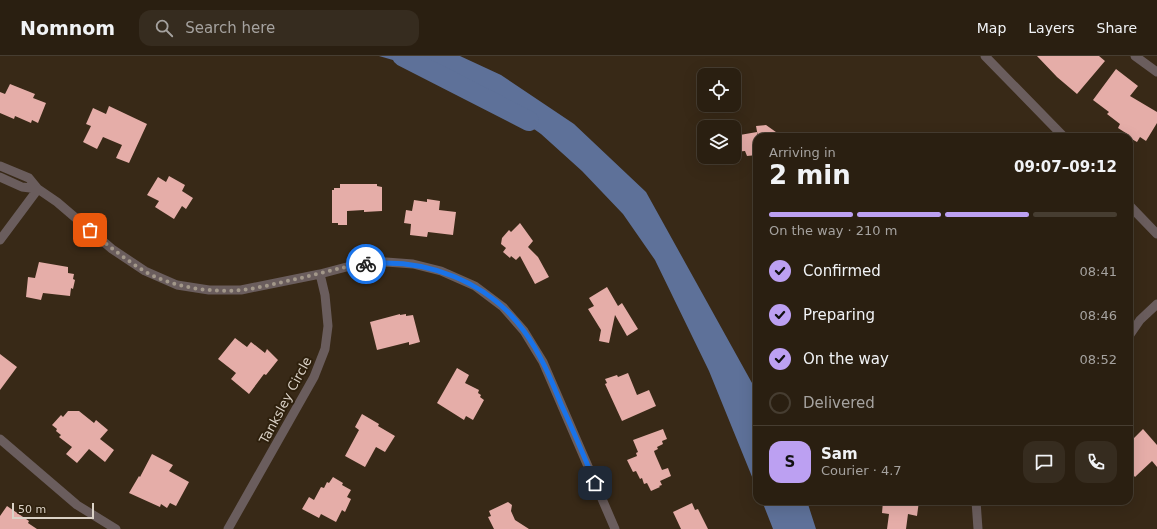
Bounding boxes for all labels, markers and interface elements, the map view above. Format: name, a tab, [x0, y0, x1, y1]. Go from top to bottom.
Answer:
search box	[139, 10, 419, 46]
text: Nomnom	[20, 17, 115, 39]
icon: search	[153, 17, 175, 39]
text: Search here	[185, 19, 275, 37]
text: Map	[977, 20, 1006, 36]
text: Layers	[1028, 20, 1075, 36]
text: Share	[1097, 20, 1137, 36]
map controls	[697, 68, 741, 164]
button: locate	[697, 68, 741, 112]
button: layers	[697, 120, 741, 164]
text: Arriving in	[769, 145, 836, 160]
text: 09:07–09:12	[1014, 158, 1117, 176]
text: 2 min	[769, 160, 851, 190]
pin	[73, 213, 107, 247]
icon: bag	[79, 219, 101, 241]
text: On the way · 210 m	[769, 223, 897, 238]
courier	[346, 244, 386, 284]
icon: bike	[355, 253, 377, 275]
icon: check	[769, 260, 791, 282]
text: Confirmed	[803, 262, 881, 280]
text: 08:41	[1080, 264, 1117, 279]
icon: check	[769, 304, 791, 326]
text: Preparing	[803, 306, 875, 324]
text: 08:46	[1080, 308, 1117, 323]
icon: check	[769, 348, 791, 370]
text: On the way	[803, 350, 889, 368]
text: 08:52	[1080, 352, 1117, 367]
street label: Tanksley Circle	[256, 354, 315, 447]
text: Delivered	[803, 394, 875, 412]
button: chat	[1023, 441, 1065, 483]
button: phone	[1075, 441, 1117, 483]
text: Sam	[821, 445, 858, 463]
text: S	[785, 453, 795, 471]
text: Courier · 4.7	[821, 463, 902, 478]
pin	[578, 466, 612, 500]
icon: home	[584, 472, 606, 494]
scale bar	[12, 501, 94, 520]
text: 50 m	[18, 503, 46, 516]

